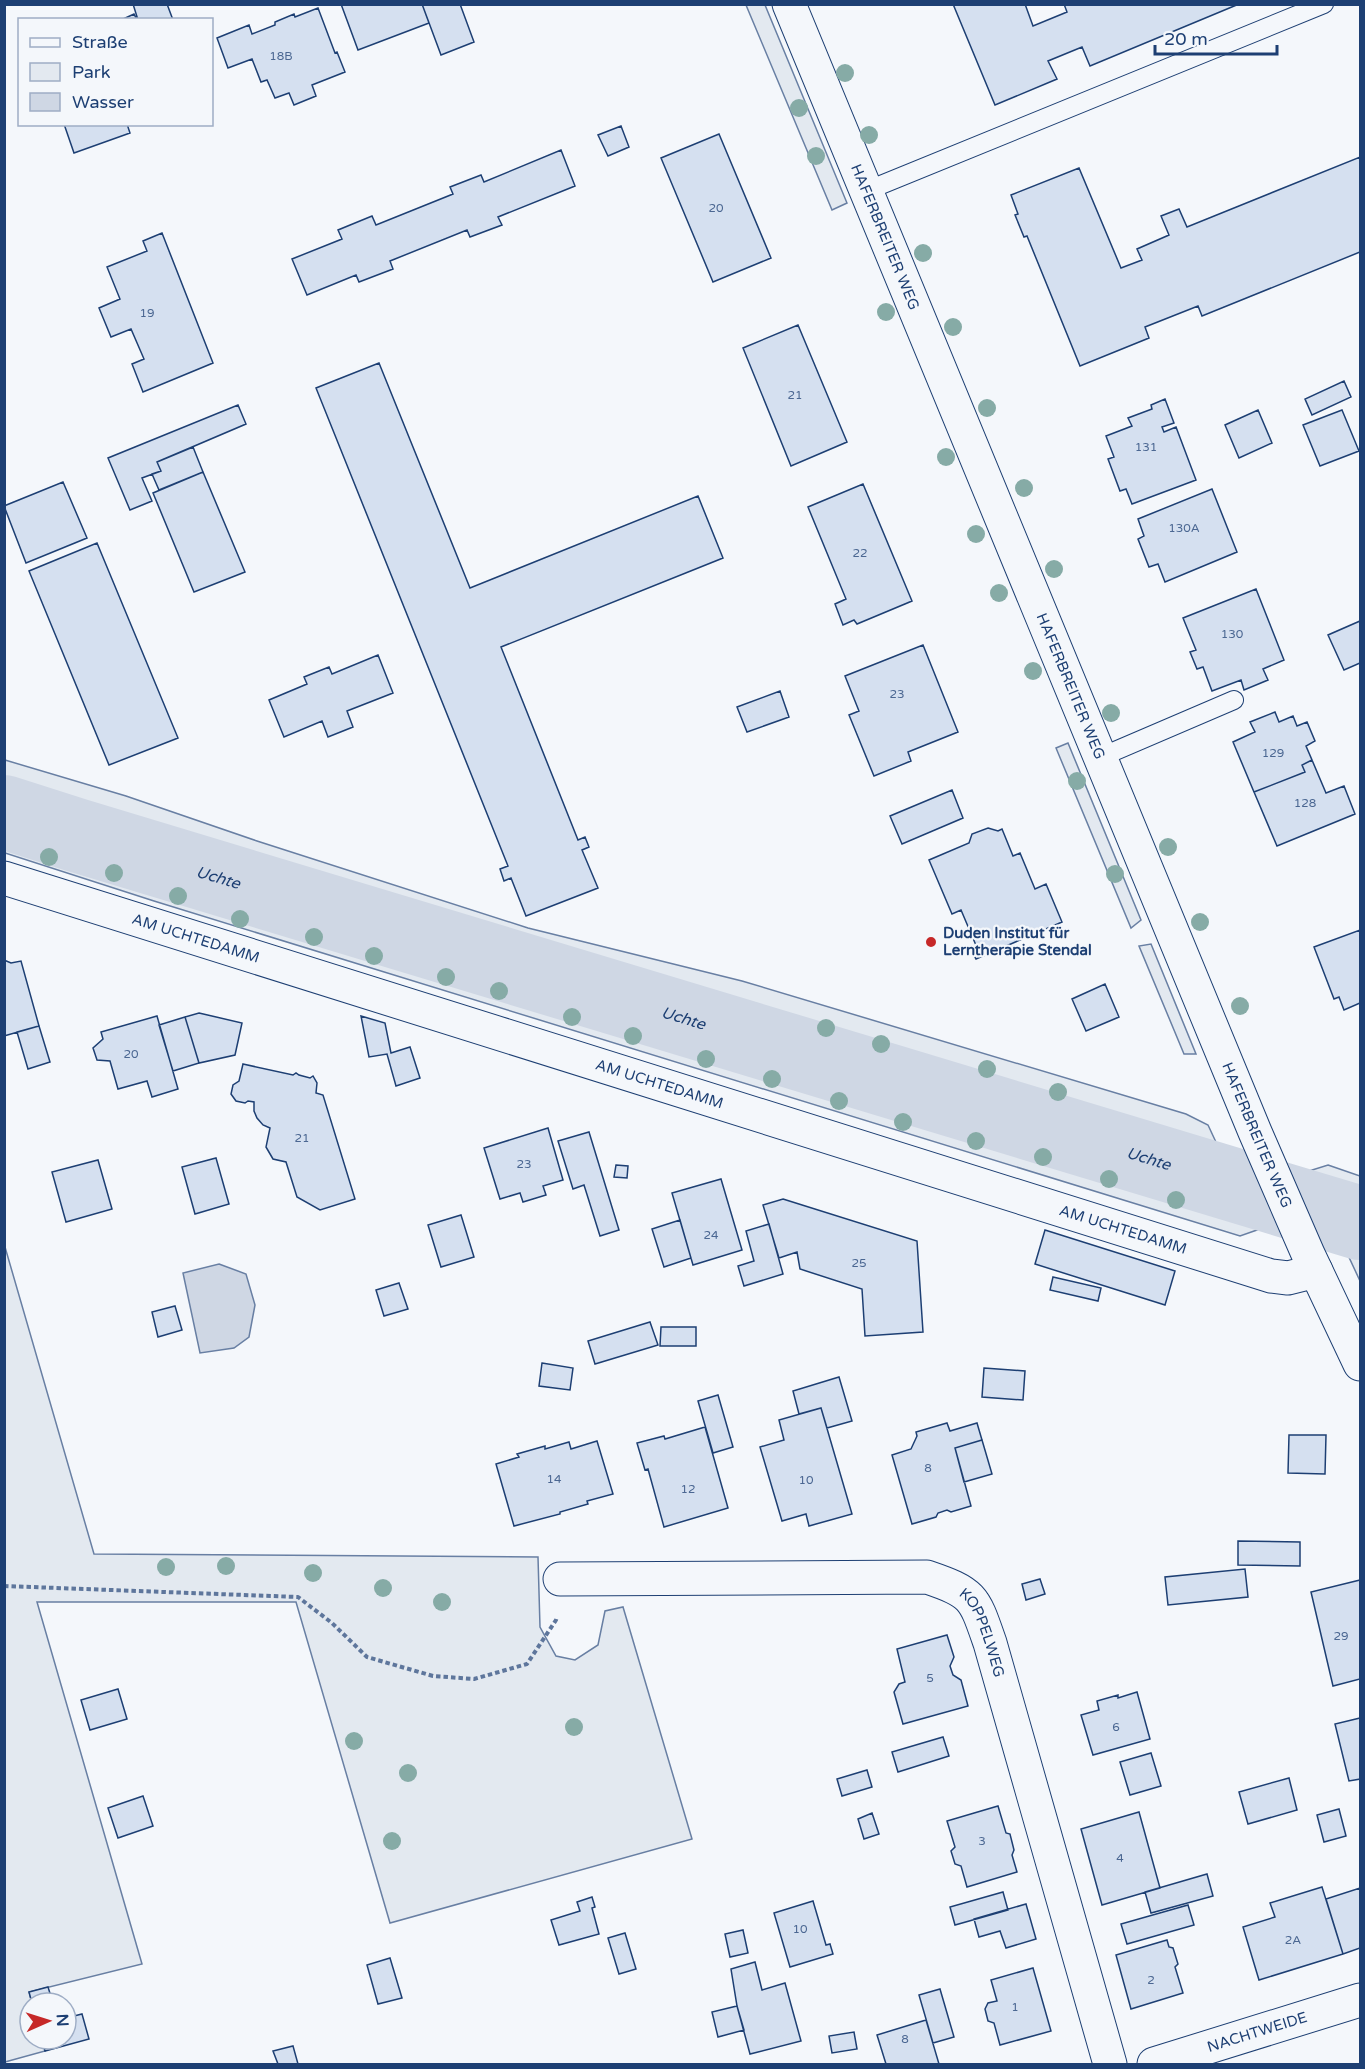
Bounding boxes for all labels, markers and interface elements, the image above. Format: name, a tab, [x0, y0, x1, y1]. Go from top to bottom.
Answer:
legend	[18, 18, 213, 126]
scale bar	[1155, 18, 1276, 56]
text: 20 m	[1164, 28, 1208, 50]
text: Straße	[72, 31, 128, 53]
house number: 18B	[269, 49, 293, 63]
text: Park	[72, 61, 111, 83]
text: Wasser	[72, 91, 134, 113]
street label: HAFERBREITER WEG	[847, 161, 923, 313]
house number: 20	[708, 201, 724, 215]
house number: 19	[139, 306, 155, 320]
house number: 21	[787, 388, 803, 402]
house number: 131	[1135, 440, 1157, 454]
house number: 130A	[1168, 521, 1200, 535]
house number: 22	[852, 546, 868, 560]
street label: HAFERBREITER WEG	[1033, 610, 1109, 762]
house number: 130	[1221, 627, 1244, 641]
house number: 23	[889, 687, 905, 701]
house number: 129	[1262, 746, 1284, 760]
house number: 128	[1294, 796, 1316, 810]
water label: Uchte	[194, 862, 243, 894]
street label: AM UCHTEDAMM	[130, 910, 262, 967]
place label: Duden Institut für Lerntherapie Stendal	[943, 924, 1092, 960]
marker: Duden Institut für Lerntherapie Stendal	[924, 935, 938, 949]
water label: Uchte	[659, 1002, 709, 1035]
house number: 20	[123, 1047, 139, 1061]
street label: AM UCHTEDAMM	[593, 1055, 725, 1112]
street label: HAFERBREITER WEG	[1218, 1060, 1296, 1210]
house number: 21	[294, 1131, 310, 1145]
water label: Uchte	[1124, 1143, 1174, 1175]
house number: 23	[516, 1157, 532, 1171]
street label: AM UCHTEDAMM	[1057, 1201, 1189, 1258]
house number: 24	[703, 1228, 719, 1242]
house number: 25	[851, 1256, 867, 1270]
house number: 8	[924, 1461, 932, 1475]
house number: 14	[546, 1472, 562, 1486]
house number: 10	[798, 1473, 814, 1487]
house number: 12	[680, 1482, 696, 1496]
street label: KOPPELWEG	[956, 1584, 1008, 1679]
house number: 29	[1333, 1629, 1349, 1643]
house number: 5	[926, 1671, 934, 1685]
house number: 6	[1112, 1720, 1120, 1734]
house number: 3	[978, 1834, 986, 1848]
house number: 4	[1116, 1851, 1124, 1865]
house number: 10	[792, 1922, 808, 1936]
house number: 2A	[1285, 1933, 1301, 1947]
house number: 2	[1147, 1973, 1155, 1987]
north arrow	[18, 1991, 78, 2051]
house number: 1	[1011, 2000, 1019, 2014]
street label: NACHTWEIDE	[1205, 2008, 1309, 2056]
text: N	[52, 2013, 72, 2027]
house number: 8	[901, 2032, 909, 2046]

